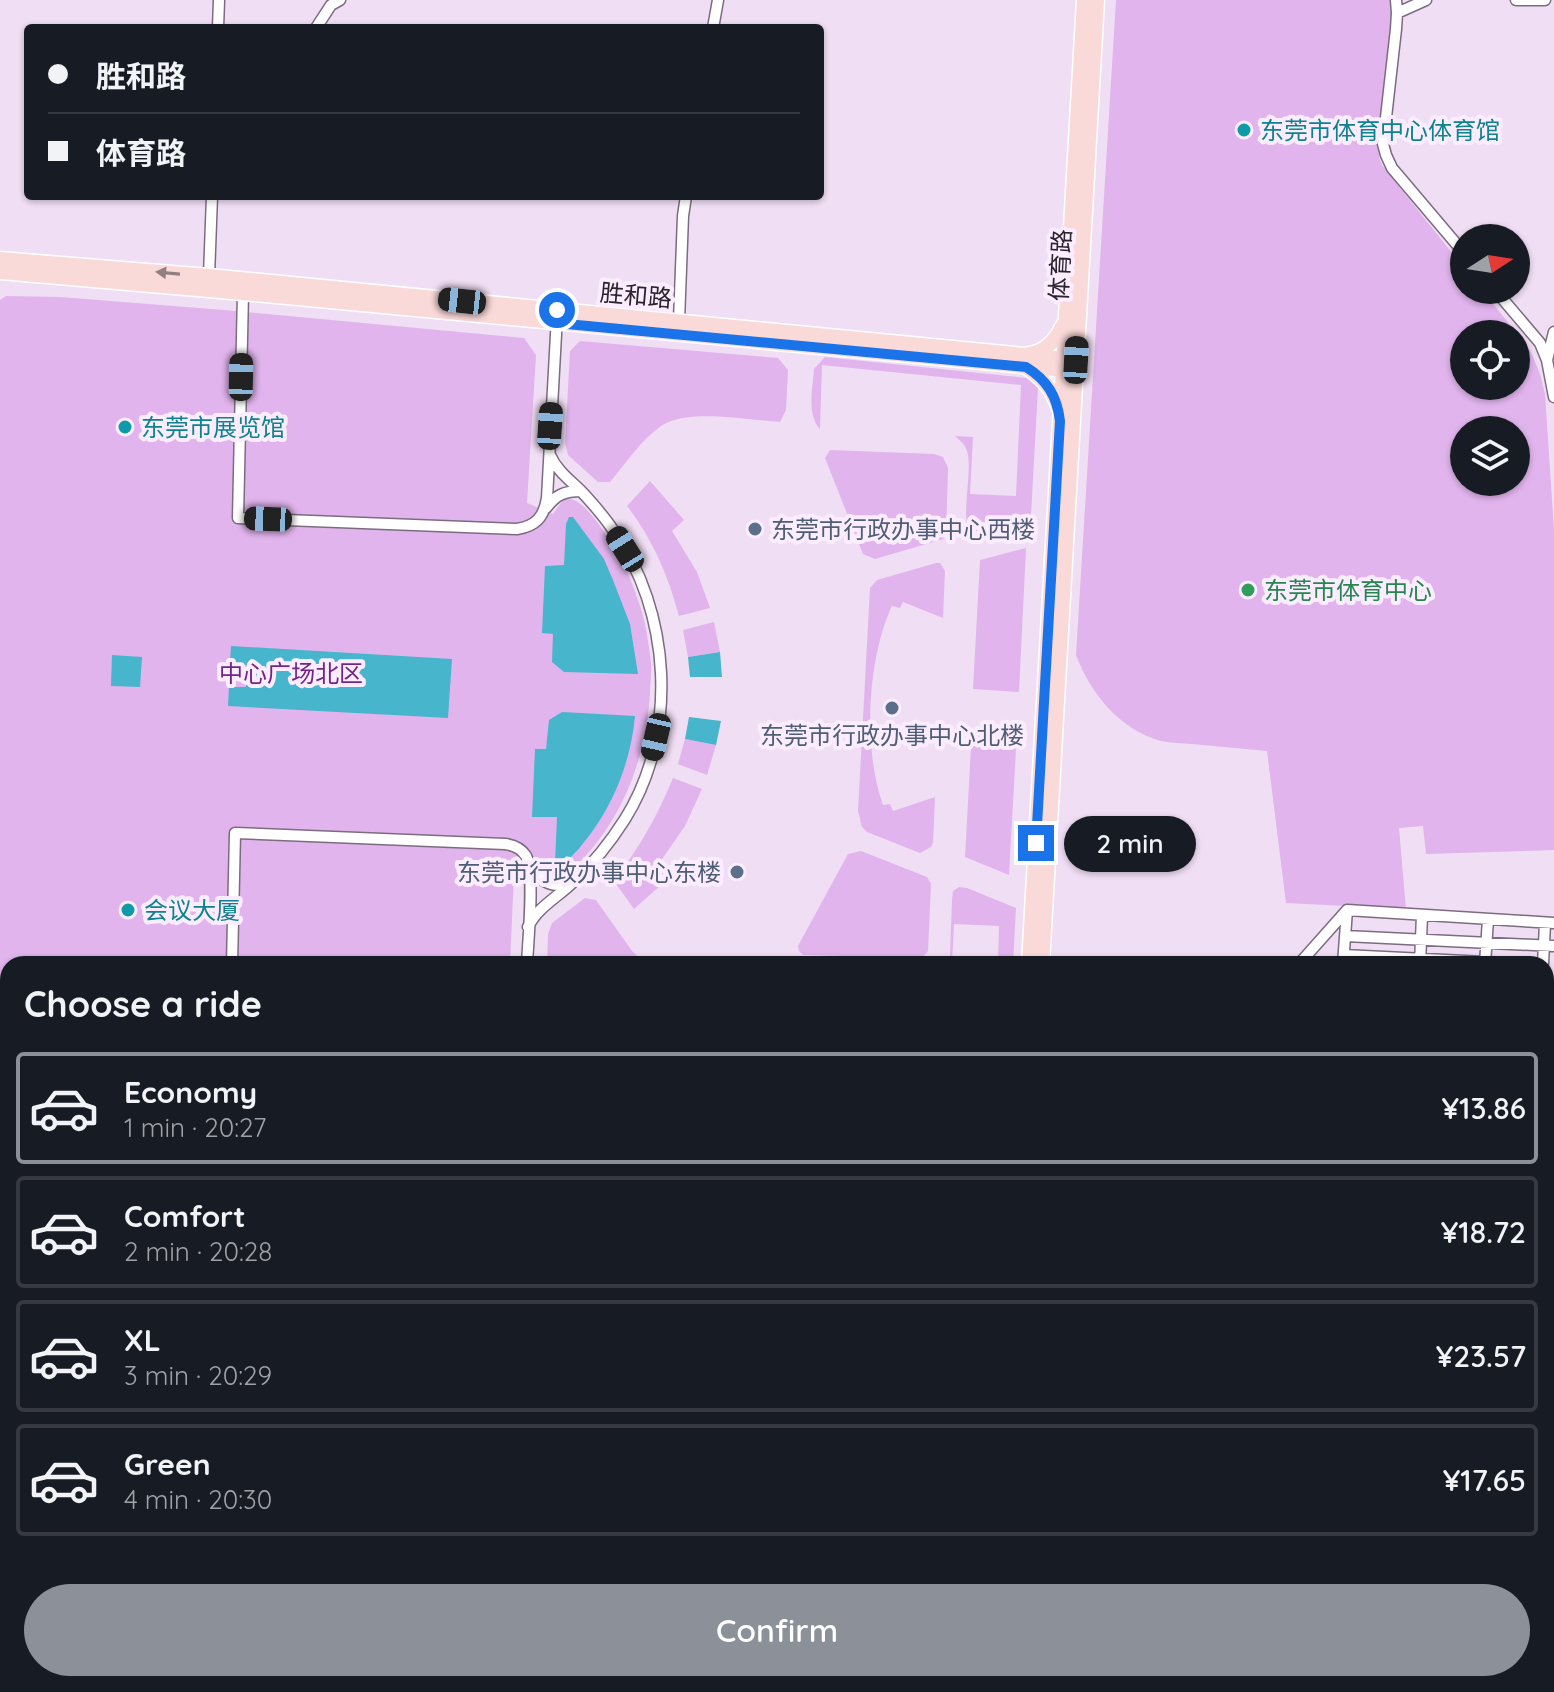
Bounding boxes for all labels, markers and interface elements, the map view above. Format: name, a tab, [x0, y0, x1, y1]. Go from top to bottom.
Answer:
text: 胜和路	[96, 57, 186, 95]
place label: 东莞市体育中心体育馆	[1260, 115, 1500, 145]
marker: 东莞市体育中心体育馆	[1235, 121, 1253, 139]
text: 体育路	[96, 134, 186, 172]
north arrow	[1450, 224, 1530, 304]
map controls	[1450, 224, 1530, 496]
street label: 体育路	[1043, 228, 1077, 302]
one-way arrow	[155, 266, 180, 279]
street label: 胜和路	[599, 277, 673, 313]
car	[437, 287, 487, 315]
route start	[539, 292, 575, 328]
button: locate	[1450, 320, 1530, 400]
car	[1063, 335, 1089, 385]
car	[229, 353, 253, 401]
car	[536, 401, 564, 451]
place label: 东莞市展览馆	[141, 412, 285, 442]
button: layers	[1450, 416, 1530, 496]
marker: 东莞市展览馆	[116, 418, 134, 436]
car	[244, 506, 292, 532]
place label: 东莞市行政办事中心西楼	[771, 514, 1035, 544]
marker: 东莞市行政办事中心西楼	[746, 520, 764, 538]
car	[602, 522, 648, 576]
place label: 东莞市体育中心	[1264, 575, 1432, 605]
marker: 东莞市体育中心	[1239, 581, 1257, 599]
park label: 中心广场北区	[219, 658, 363, 688]
marker: 东莞市行政办事中心北楼	[883, 699, 901, 717]
car	[639, 711, 673, 763]
place label: 东莞市行政办事中心北楼	[760, 720, 1024, 750]
callout: 2 min	[1064, 815, 1196, 871]
route end	[1018, 825, 1054, 861]
text: 2 min	[1096, 827, 1164, 860]
place label: 东莞市行政办事中心东楼	[457, 857, 721, 887]
marker: 东莞市行政办事中心东楼	[728, 863, 746, 881]
place label: 会议大厦	[144, 895, 240, 925]
marker: 会议大厦	[119, 901, 137, 919]
text: Choose a ride	[24, 981, 262, 1026]
icon: car	[28, 1072, 100, 1144]
text: Economy	[124, 1073, 257, 1111]
text: ¥13.86	[1441, 1089, 1526, 1127]
text: 1 min · 20:27	[124, 1111, 266, 1144]
icon: car	[28, 1196, 100, 1268]
text: Comfort	[124, 1197, 245, 1235]
text: ¥18.72	[1441, 1213, 1526, 1251]
text: 2 min · 20:28	[124, 1235, 272, 1268]
icon: car	[28, 1320, 100, 1392]
text: XL	[124, 1321, 161, 1359]
text: ¥23.57	[1436, 1337, 1526, 1375]
text: 3 min · 20:29	[124, 1359, 272, 1392]
icon: car	[28, 1444, 100, 1516]
text: Green	[124, 1445, 211, 1483]
text: ¥17.65	[1443, 1461, 1526, 1499]
text: 4 min · 20:30	[124, 1483, 272, 1516]
button: Confirm	[24, 1584, 1530, 1676]

